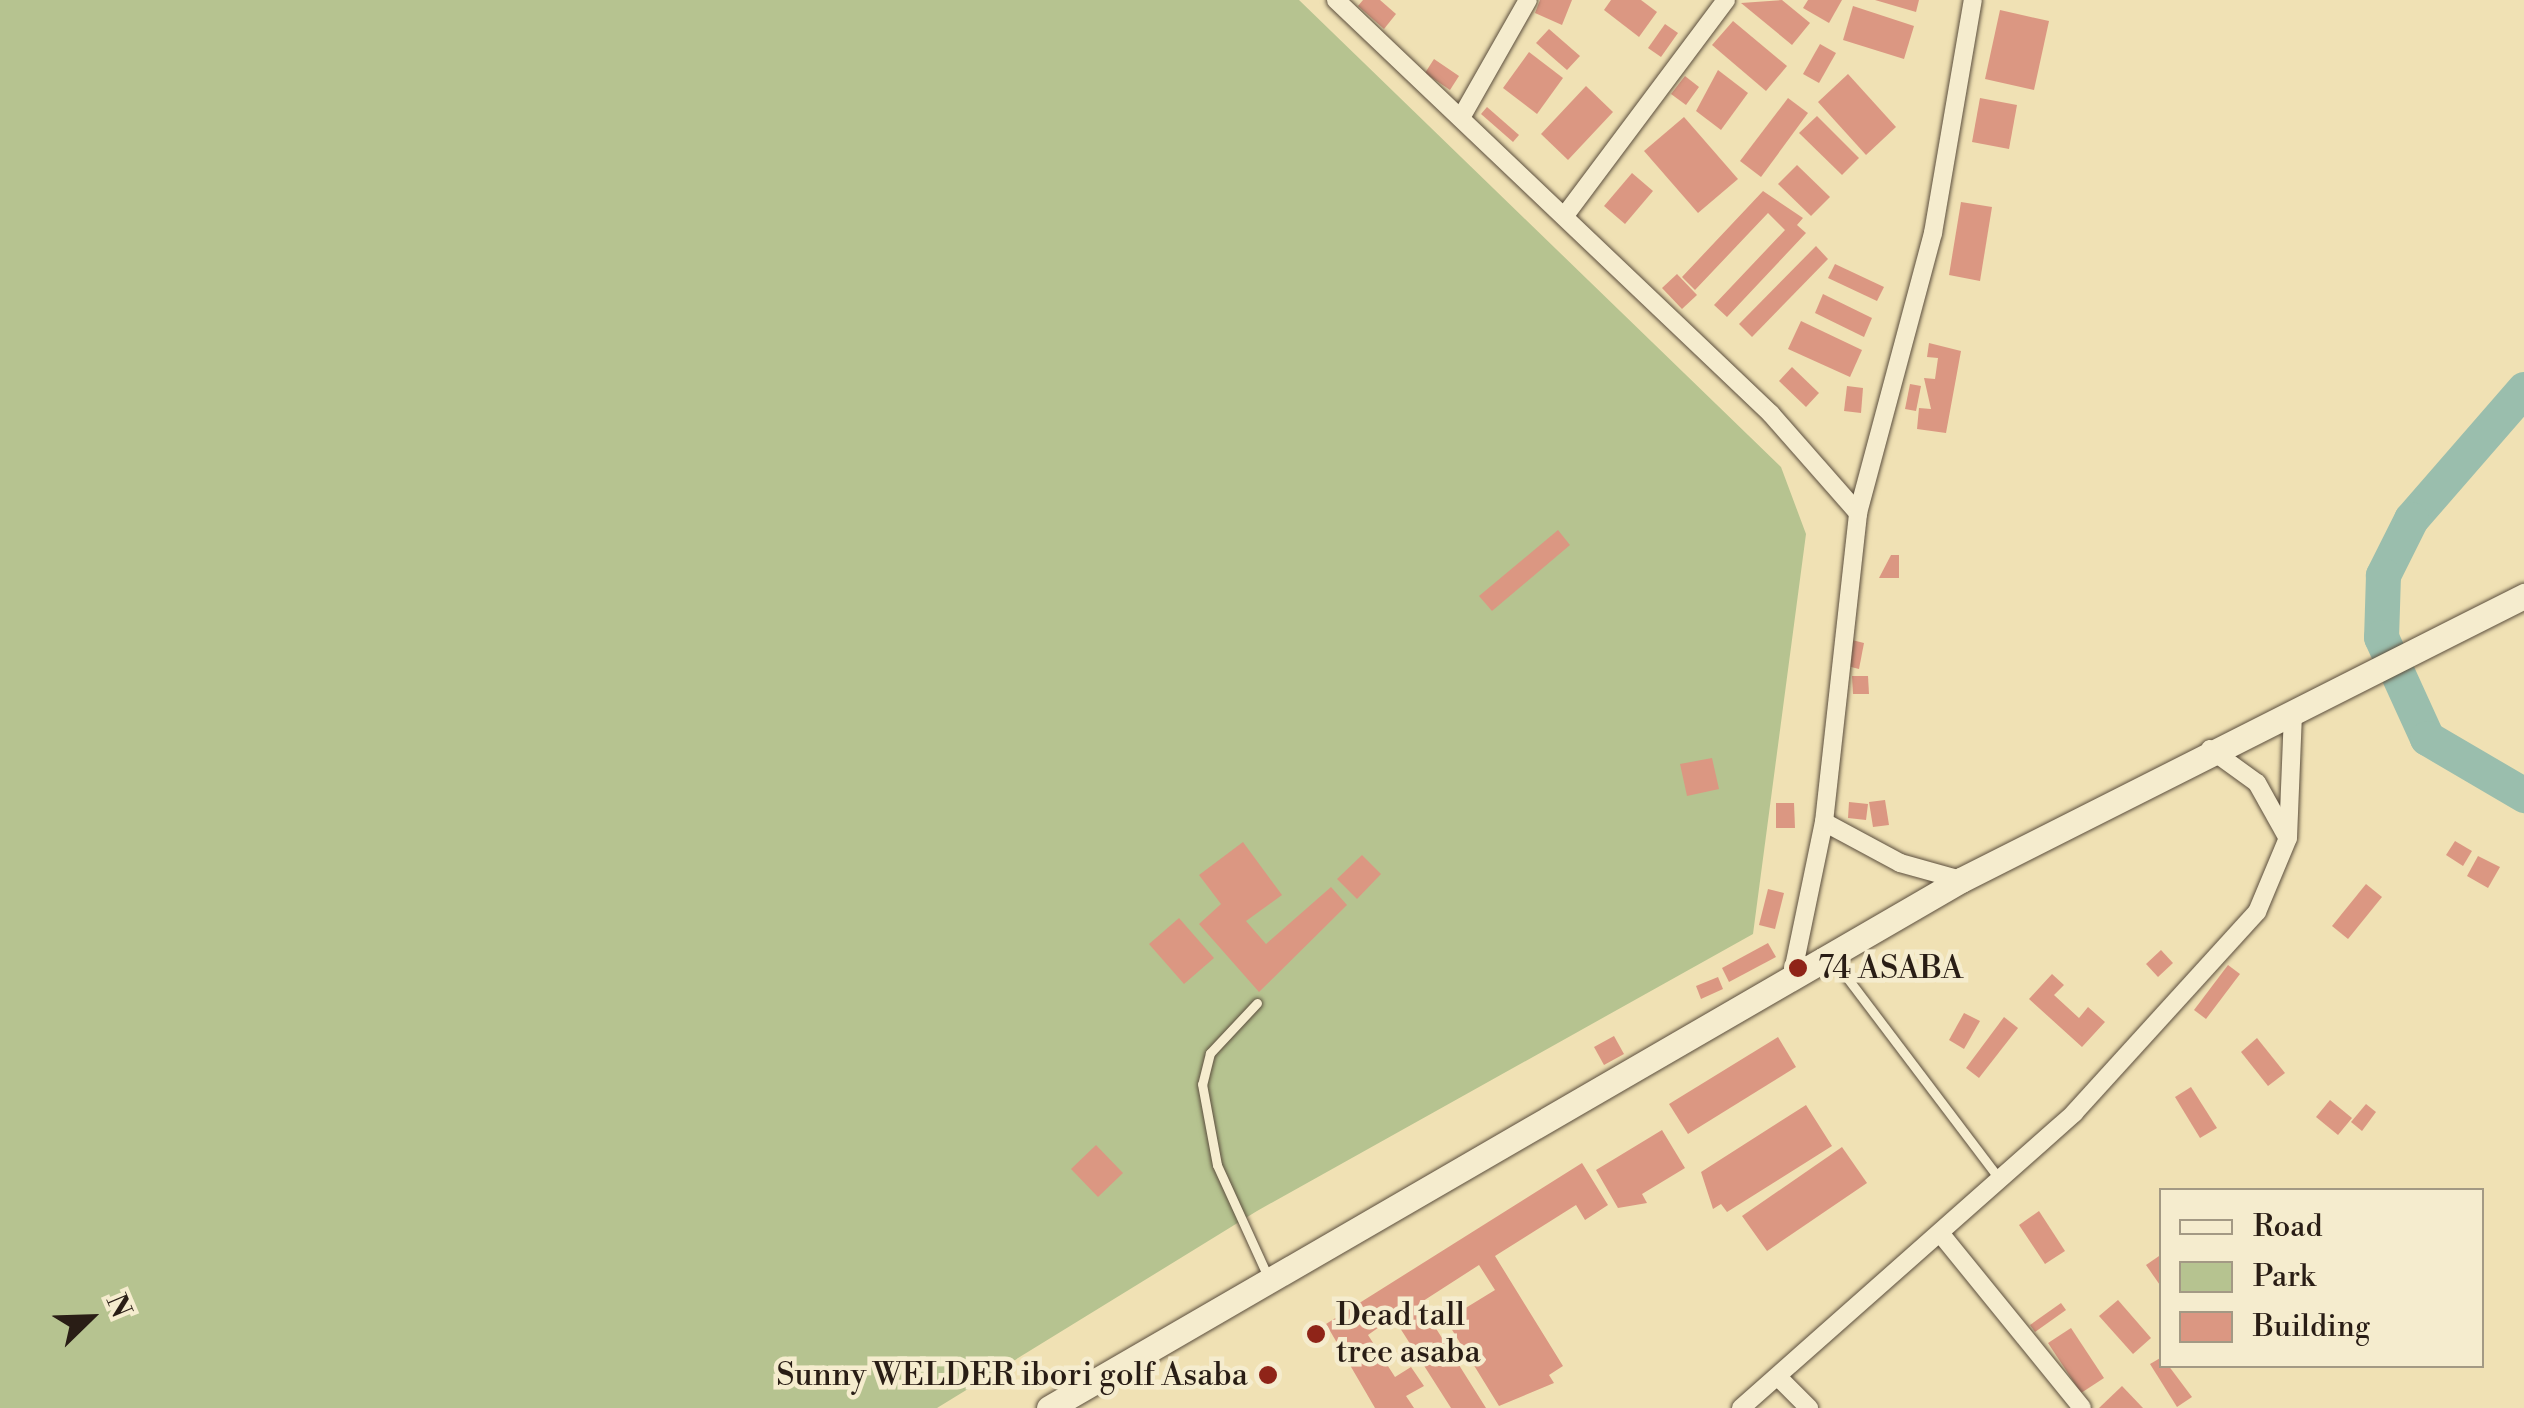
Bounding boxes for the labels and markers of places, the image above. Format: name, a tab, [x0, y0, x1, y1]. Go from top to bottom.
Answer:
place label: 74 ASABA	[1818, 949, 1963, 987]
marker: 74 ASABA	[1787, 957, 1809, 979]
place label: Dead tall tree asaba	[1336, 1297, 1481, 1372]
marker: Dead tall tree asaba	[1305, 1323, 1327, 1345]
place label: Sunny WELDER ibori golf Asaba	[776, 1356, 1248, 1394]
marker: Sunny WELDER ibori golf Asaba	[1257, 1364, 1279, 1386]

